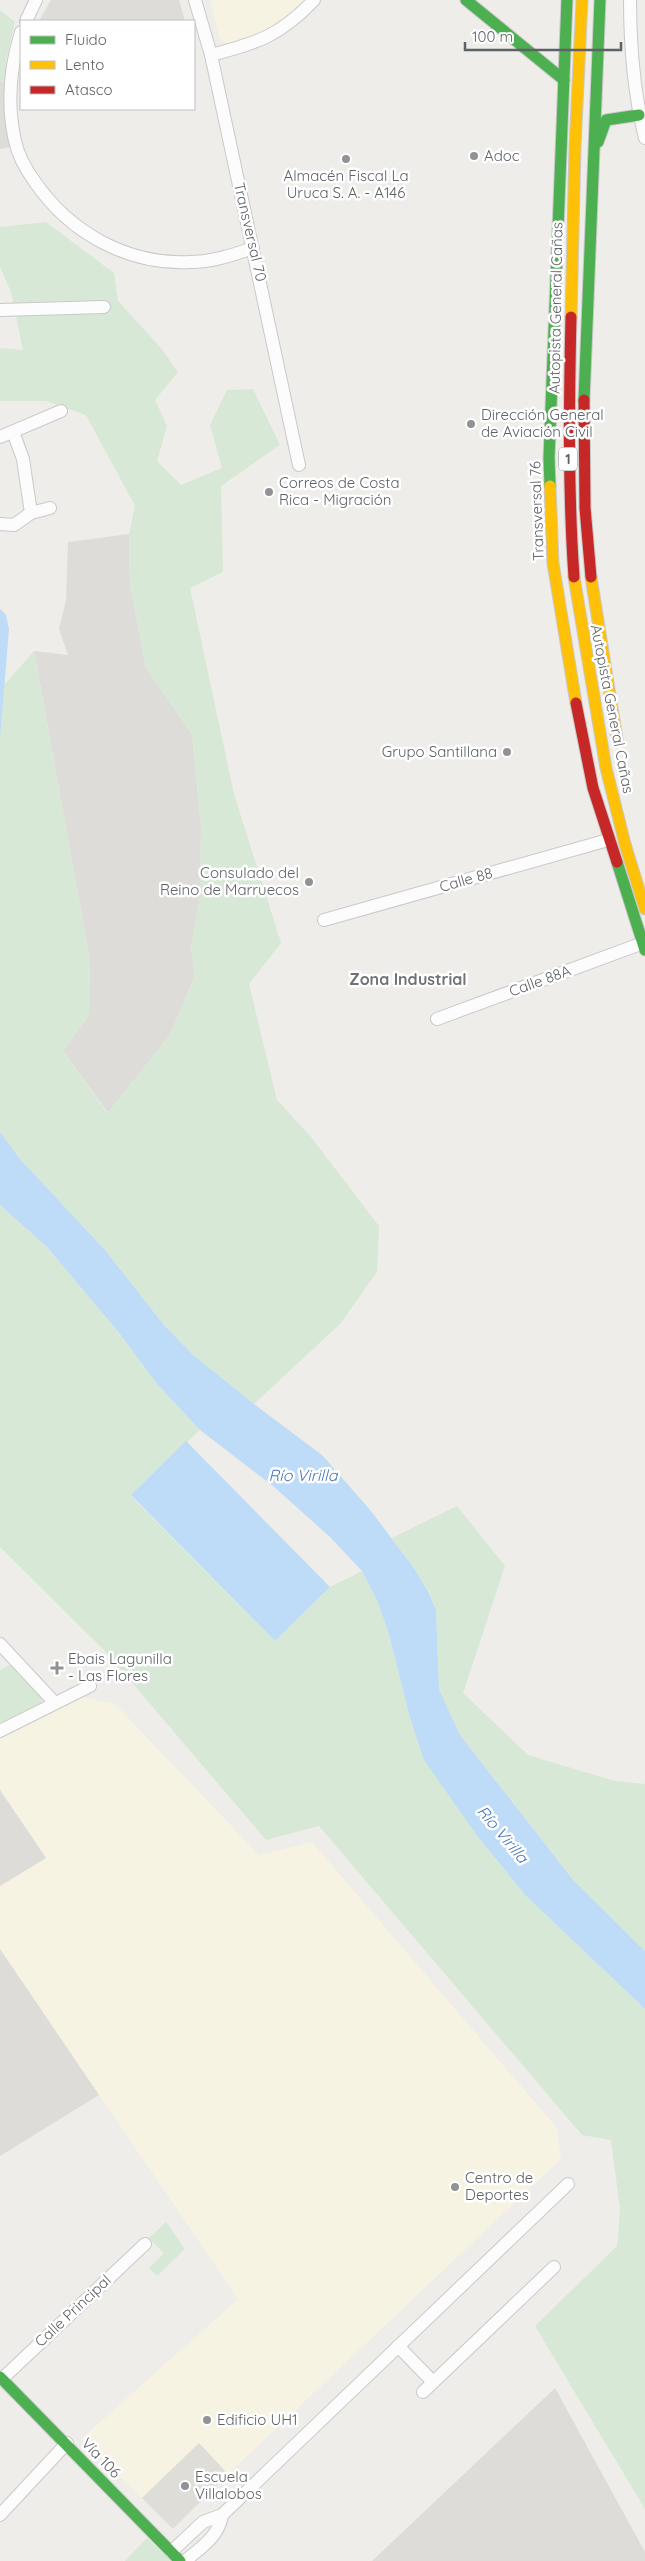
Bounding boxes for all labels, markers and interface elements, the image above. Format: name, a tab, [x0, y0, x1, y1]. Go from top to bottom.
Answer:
legend	[20, 20, 195, 110]
scale bar	[465, 20, 621, 52]
text: 100 m	[472, 27, 513, 46]
text: Fluido	[65, 30, 107, 49]
text: Lento	[65, 55, 104, 74]
text: Atasco	[65, 80, 113, 99]
place label: Adoc	[484, 146, 520, 165]
marker: Adoc	[468, 150, 480, 162]
marker: Almacén Fiscal La Uruca S. A. - A146	[340, 153, 352, 165]
place label: Almacén Fiscal La Uruca S. A. - A146	[283, 166, 409, 202]
street label: Transversal 70	[230, 181, 271, 283]
street label: Autopista General Cañas	[545, 222, 566, 394]
place label: Dirección General de Aviación Civil	[481, 405, 604, 441]
marker: Dirección General de Aviación Civil	[465, 418, 477, 430]
road number: 1	[559, 448, 577, 470]
street label: Transversal 76	[525, 461, 548, 561]
place label: Correos de Costa Rica - Migración	[279, 473, 399, 509]
marker: Correos de Costa Rica - Migración	[263, 486, 275, 498]
street label: Autopista General Cañas	[587, 623, 638, 795]
place label: Grupo Santillana	[382, 742, 497, 761]
marker: Grupo Santillana	[501, 746, 513, 758]
place label: Consulado del Reino de Marruecos	[160, 863, 299, 899]
street label: Calle 88	[437, 863, 495, 896]
marker: Consulado del Reino de Marruecos	[303, 876, 315, 888]
street label: Calle 88A	[506, 961, 573, 1000]
district label: Zona Industrial	[349, 969, 467, 989]
water label: Río Virilla	[269, 1465, 339, 1485]
place label: Ebais Lagunilla - Las Flores	[68, 1649, 172, 1685]
marker: Ebais Lagunilla - Las Flores	[50, 1661, 64, 1675]
water label: Río Virilla	[473, 1801, 534, 1868]
place label: Centro de Deportes	[465, 2168, 533, 2204]
marker: Centro de Deportes	[449, 2181, 461, 2193]
street label: Calle Principal	[31, 2270, 115, 2351]
place label: Edificio UH1	[217, 2410, 298, 2429]
marker: Edificio UH1	[201, 2414, 213, 2426]
street label: Vía 106	[78, 2433, 125, 2482]
place label: Escuela Villalobos	[195, 2467, 262, 2503]
marker: Escuela Villalobos	[179, 2480, 191, 2492]

